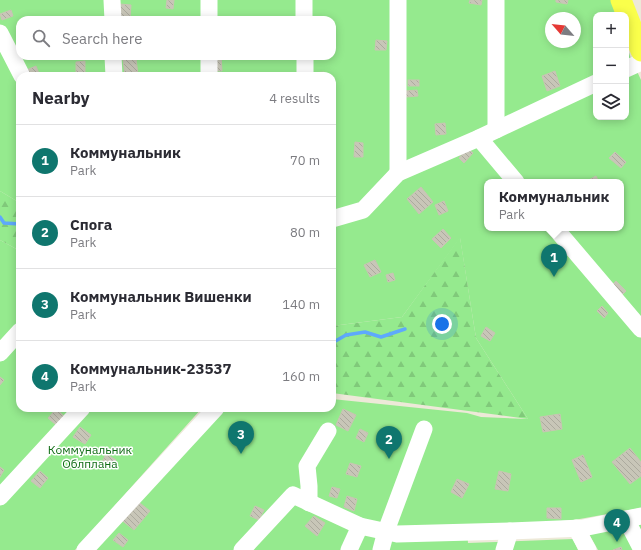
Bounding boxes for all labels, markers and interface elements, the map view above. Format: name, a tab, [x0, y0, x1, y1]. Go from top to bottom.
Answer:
north arrow	[545, 12, 581, 48]
map controls	[593, 12, 629, 120]
button: +	[593, 12, 629, 48]
search box	[16, 16, 336, 60]
icon: search	[30, 27, 52, 49]
text: Search here	[62, 29, 142, 48]
button: −	[593, 48, 629, 84]
button: layers	[593, 84, 629, 120]
text: Nearby	[32, 87, 90, 109]
text: 4 results	[269, 90, 320, 107]
text: Коммунальник	[70, 143, 181, 162]
text: 1	[41, 152, 49, 169]
text: 70 m	[290, 152, 320, 169]
text: Park	[70, 162, 96, 179]
popup	[484, 179, 624, 231]
text: Коммунальник	[499, 187, 609, 206]
text: Park	[499, 206, 525, 223]
text: Спога	[70, 215, 112, 234]
text: 2	[41, 224, 49, 241]
text: 80 m	[290, 224, 320, 241]
text: Park	[70, 234, 96, 251]
pin: 1	[541, 244, 567, 277]
text: Коммунальник Вишенки	[70, 287, 252, 306]
text: 3	[41, 296, 49, 313]
text: 140 m	[282, 296, 320, 313]
text: Park	[70, 306, 96, 323]
your location	[432, 314, 452, 334]
text: Коммунальник-23537	[70, 359, 231, 378]
text: 4	[41, 368, 49, 385]
text: 160 m	[282, 368, 320, 385]
text: Park	[70, 378, 96, 395]
pin: 3	[228, 421, 254, 454]
pin: 2	[376, 426, 402, 459]
park label: Коммунальник Облплана	[48, 442, 133, 471]
pin: 4	[604, 509, 630, 542]

